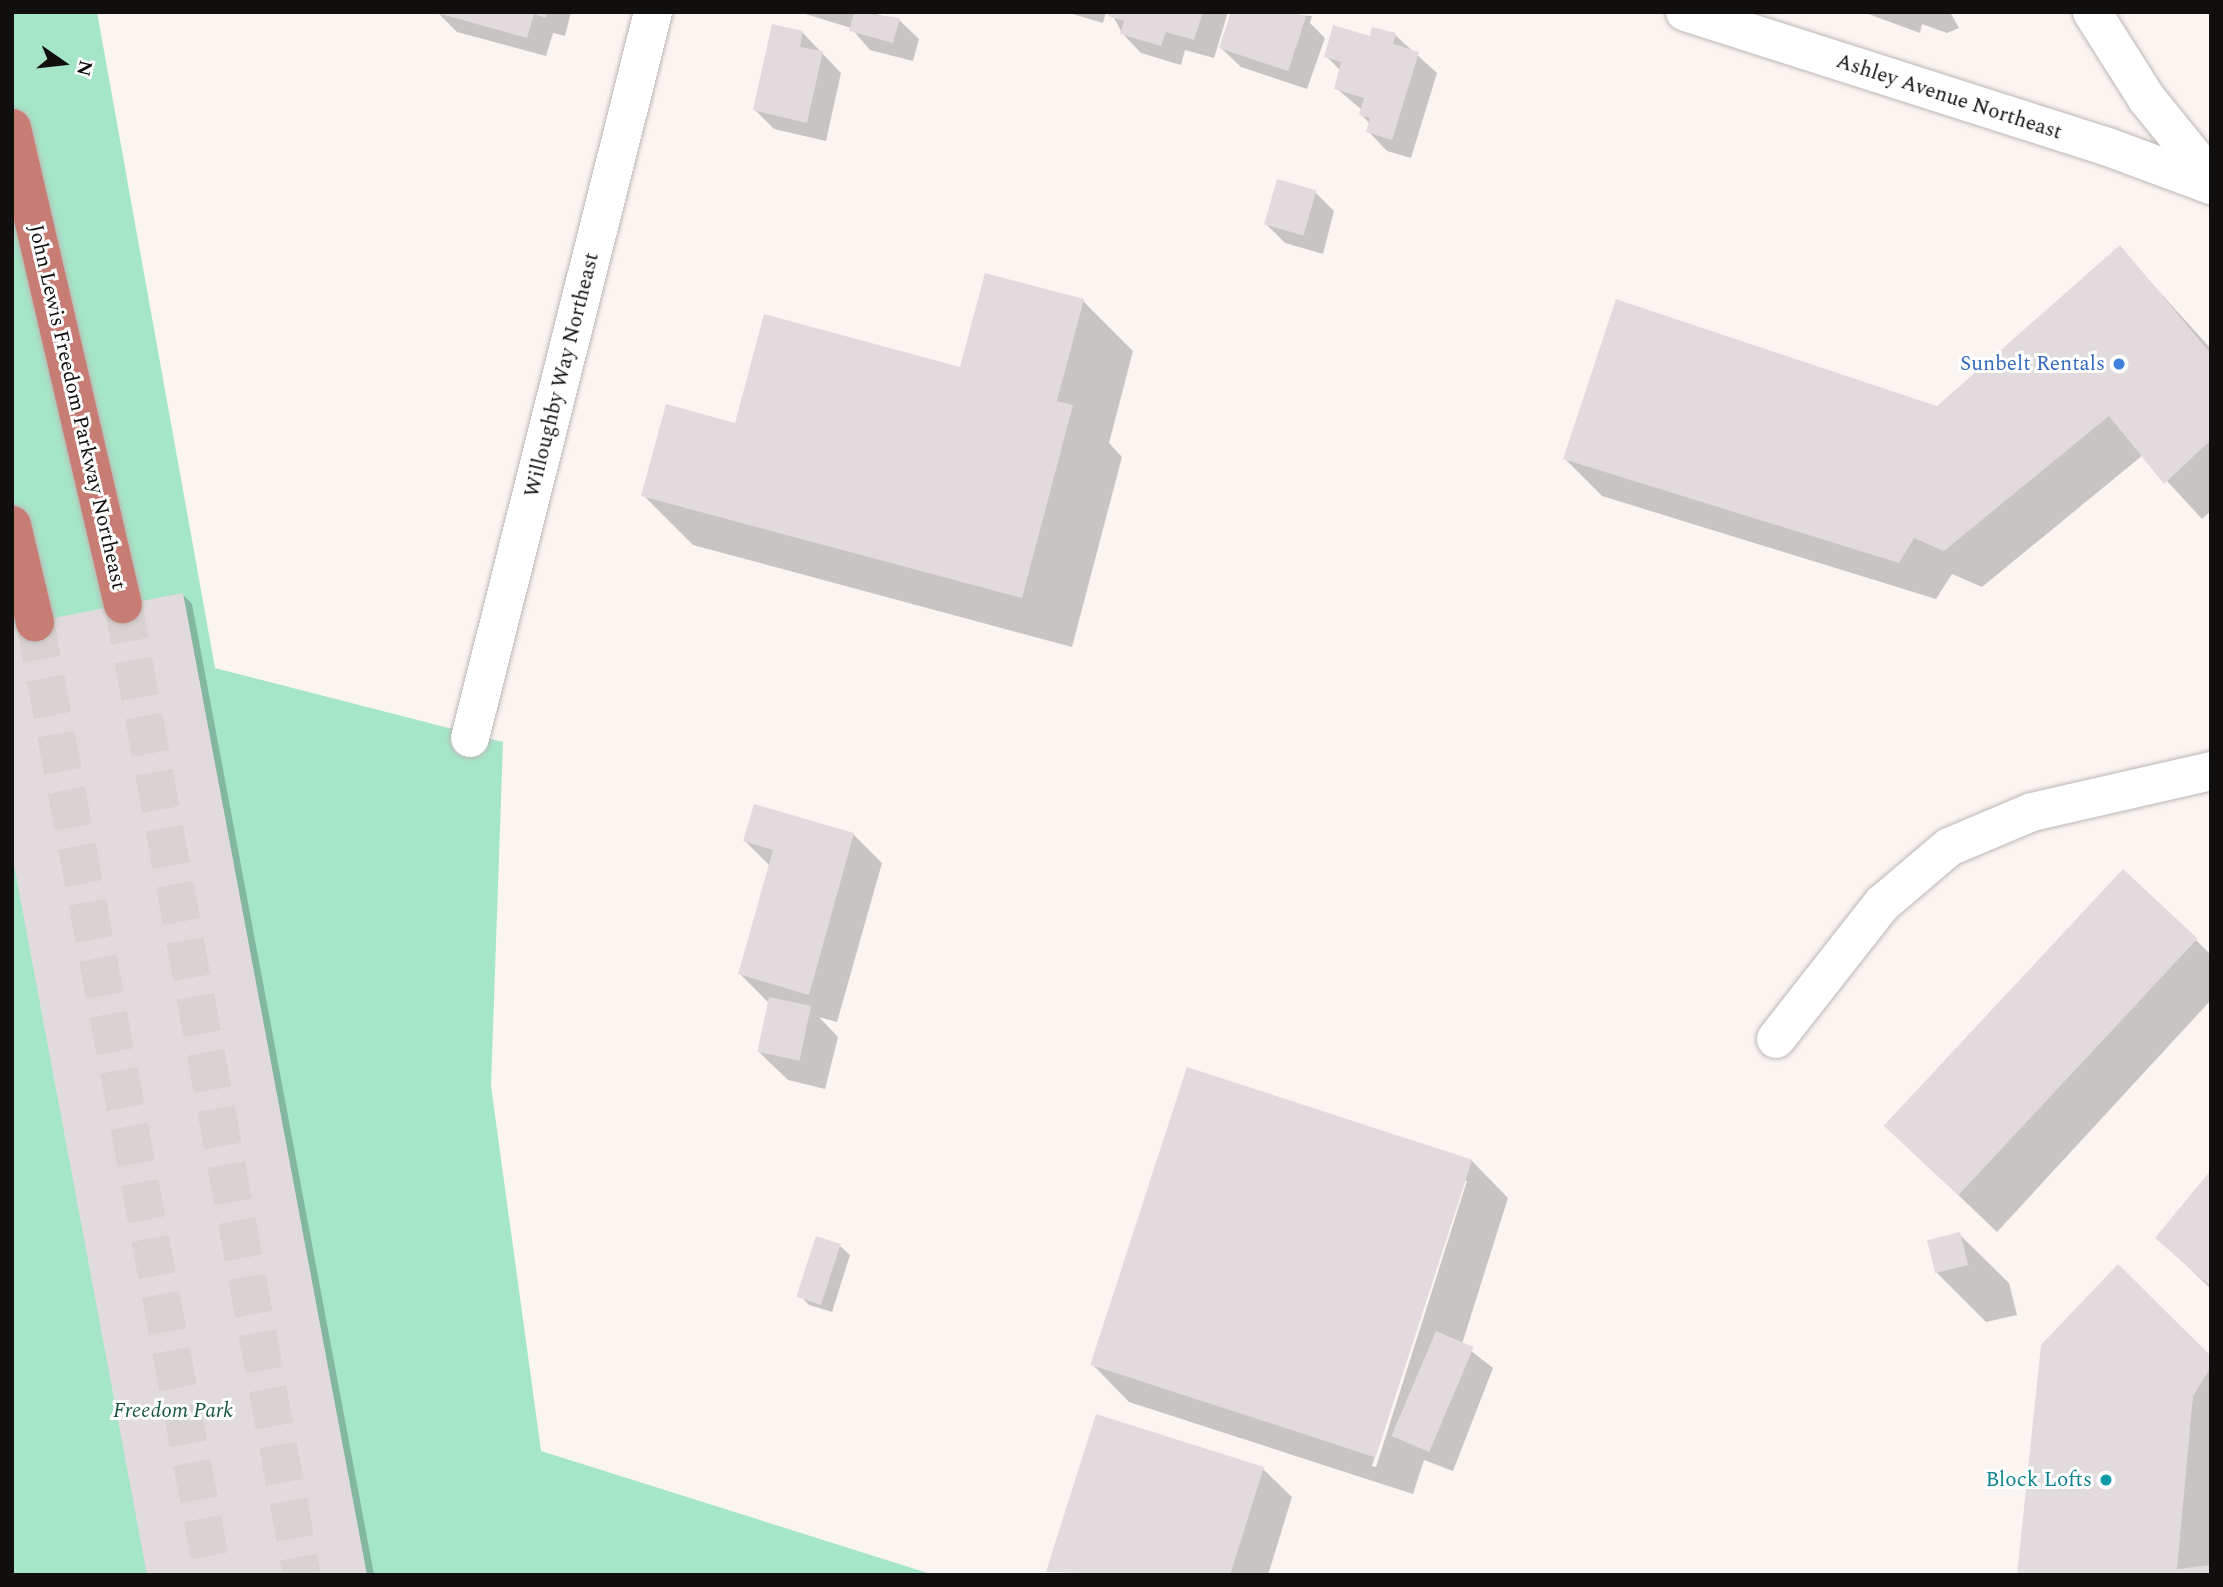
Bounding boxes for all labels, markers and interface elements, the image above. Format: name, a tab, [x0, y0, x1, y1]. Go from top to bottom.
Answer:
north arrow	[28, 28, 98, 98]
street label: Ashley Avenue Northeast	[1833, 49, 2065, 145]
text: N	[68, 57, 100, 79]
street label: John Lewis Freedom Parkway Northeast	[23, 222, 131, 592]
street label: Willoughby Way Northeast	[519, 250, 605, 500]
place label: Sunbelt Rentals	[1960, 351, 2105, 377]
marker: Sunbelt Rentals	[2111, 356, 2127, 372]
park label: Freedom Park	[113, 1398, 233, 1424]
place label: Block Lofts	[1985, 1467, 2092, 1493]
marker: Block Lofts	[2098, 1472, 2114, 1488]

